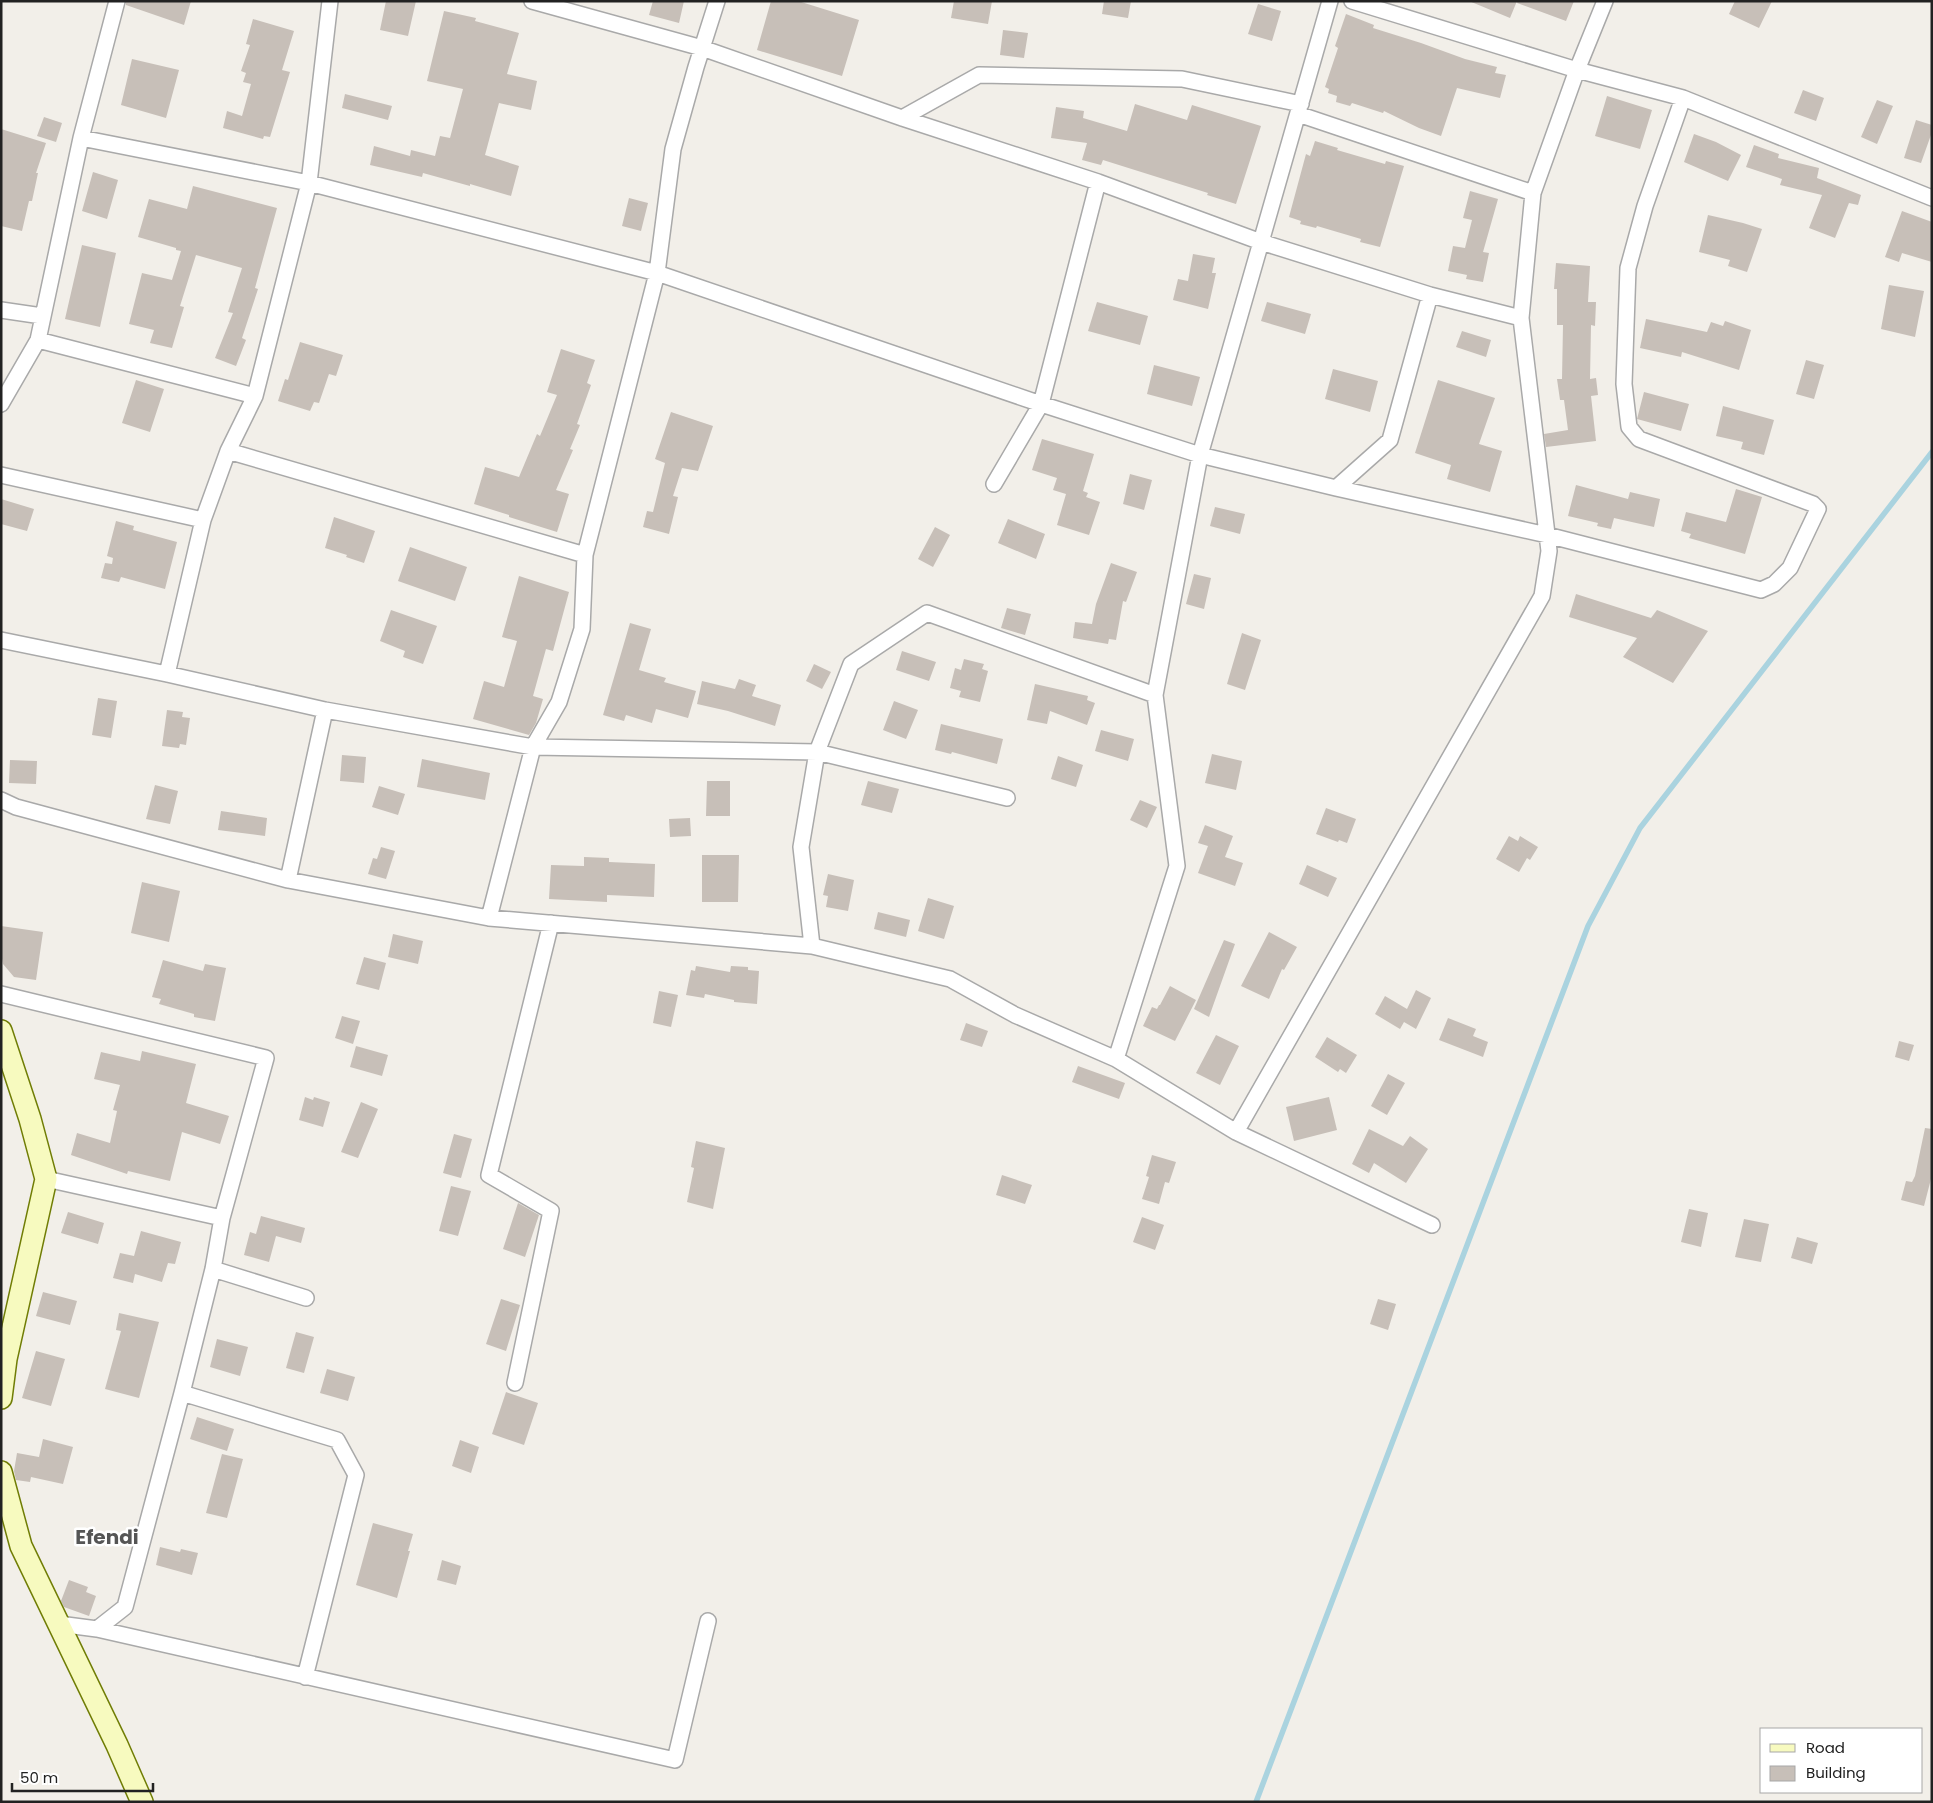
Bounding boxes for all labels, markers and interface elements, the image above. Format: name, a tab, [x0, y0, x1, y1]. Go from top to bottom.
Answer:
district label: Efendi	[75, 1523, 139, 1551]
legend	[1760, 1728, 1923, 1793]
text: Road	[1806, 1737, 1845, 1758]
scale bar	[12, 1760, 154, 1792]
text: Building	[1806, 1762, 1866, 1783]
text: 50 m	[20, 1767, 58, 1788]

